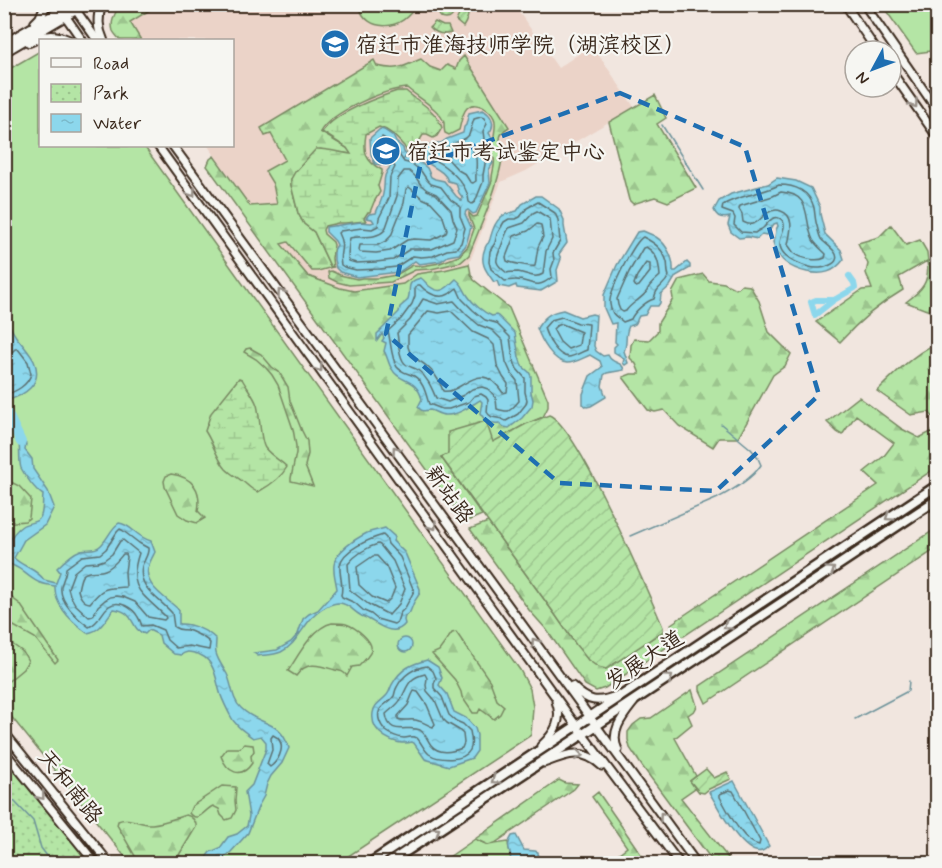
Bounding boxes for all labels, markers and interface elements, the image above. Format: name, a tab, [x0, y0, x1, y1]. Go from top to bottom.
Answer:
school or university icon: 宿迁市淮海技师学院（湖滨校区）	[319, 28, 351, 60]
place label: 宿迁市淮海技师学院（湖滨校区）	[356, 32, 686, 60]
legend	[39, 39, 234, 147]
north arrow	[843, 39, 903, 99]
text: Road	[93, 52, 129, 76]
text: N	[851, 67, 874, 89]
text: Park	[93, 82, 129, 106]
one-way arrow	[907, 98, 918, 109]
text: Water	[93, 112, 142, 136]
school or university icon: 宿迁市考试鉴定中心	[370, 135, 402, 167]
place label: 宿迁市考试鉴定中心	[407, 139, 605, 167]
one-way arrow	[185, 186, 196, 197]
one-way arrow	[277, 288, 288, 299]
one-way arrow	[312, 362, 323, 373]
one-way arrow	[392, 446, 403, 457]
street label: 新站路	[418, 460, 479, 530]
one-way arrow	[884, 510, 895, 521]
one-way arrow	[426, 520, 437, 531]
one-way arrow	[824, 566, 835, 577]
one-way arrow	[722, 618, 733, 629]
street label: 发展大道	[601, 624, 689, 697]
one-way arrow	[532, 637, 543, 648]
one-way arrow	[662, 674, 673, 685]
street label: 天和南路	[31, 744, 108, 830]
one-way arrow	[574, 749, 584, 761]
one-way arrow	[490, 773, 501, 784]
one-way arrow	[34, 789, 45, 800]
one-way arrow	[659, 812, 670, 823]
one-way arrow	[430, 827, 440, 839]

